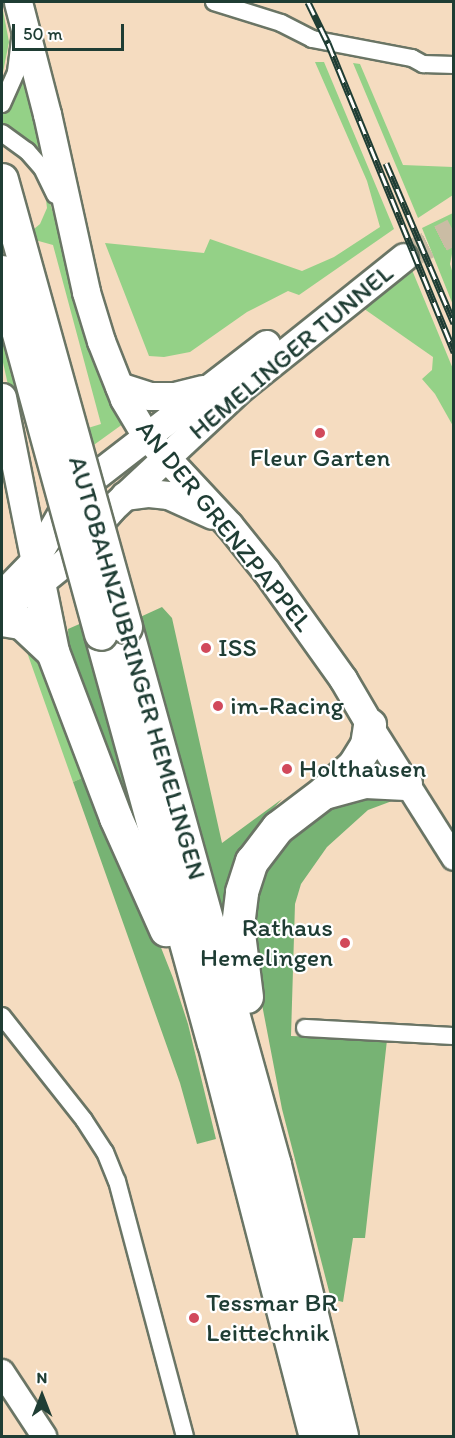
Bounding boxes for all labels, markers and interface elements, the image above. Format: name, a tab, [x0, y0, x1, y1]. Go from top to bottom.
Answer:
scale bar	[15, 12, 128, 50]
text: 50 m	[23, 23, 63, 45]
street label: HEMELINGER TUNNEL	[183, 257, 399, 447]
street label: AN DER GRENZPAPPEL	[129, 414, 319, 638]
marker: Fleur Garten	[313, 426, 327, 440]
place label: Fleur Garten	[249, 442, 391, 474]
street label: AUTOBAHNZUBRINGER HEMELINGEN	[61, 452, 213, 884]
place label: ISS	[218, 632, 257, 664]
marker: ISS	[199, 641, 213, 655]
place label: im-Racing	[230, 690, 344, 722]
marker: im-Racing	[211, 699, 225, 713]
place label: Holthausen	[299, 753, 426, 785]
marker: Holthausen	[280, 762, 294, 776]
place label: Rathaus Hemelingen	[200, 912, 333, 974]
marker: Rathaus Hemelingen	[338, 936, 352, 950]
place label: Tessmar BR Leittechnik	[206, 1287, 337, 1348]
marker: Tessmar BR Leittechnik	[187, 1311, 201, 1325]
north arrow	[12, 1366, 72, 1426]
text: N	[37, 1368, 47, 1387]

